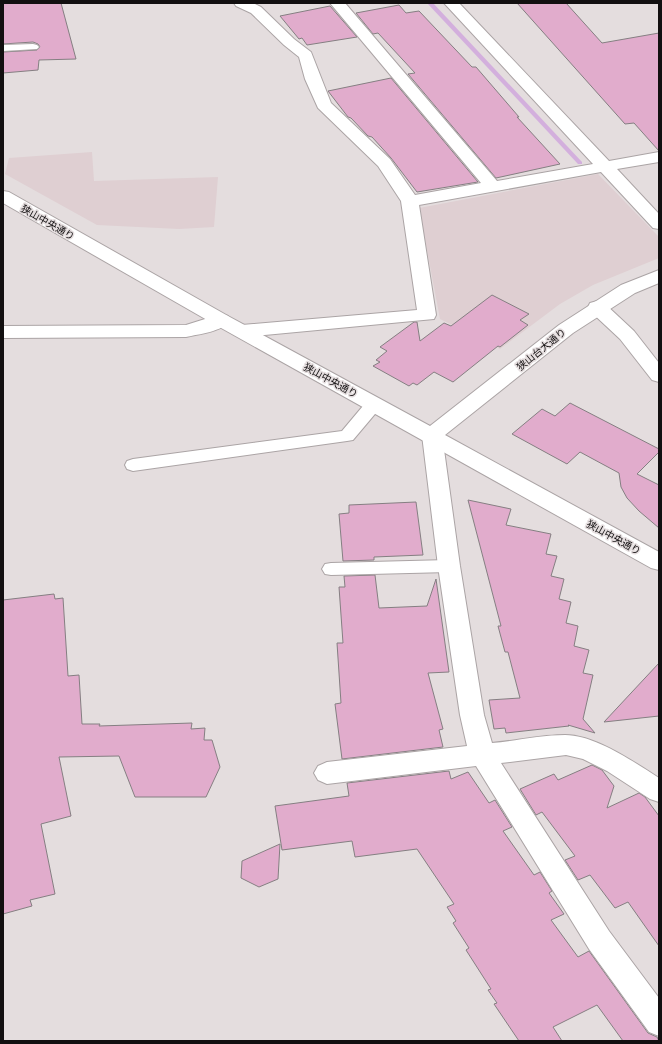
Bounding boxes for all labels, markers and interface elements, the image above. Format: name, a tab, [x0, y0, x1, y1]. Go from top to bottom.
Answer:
street label: 狭山中央通り	[19, 201, 77, 243]
street label: 狭山台大通り	[513, 325, 569, 373]
street label: 狭山中央通り	[301, 359, 361, 401]
street label: 狭山中央通り	[584, 516, 644, 558]

